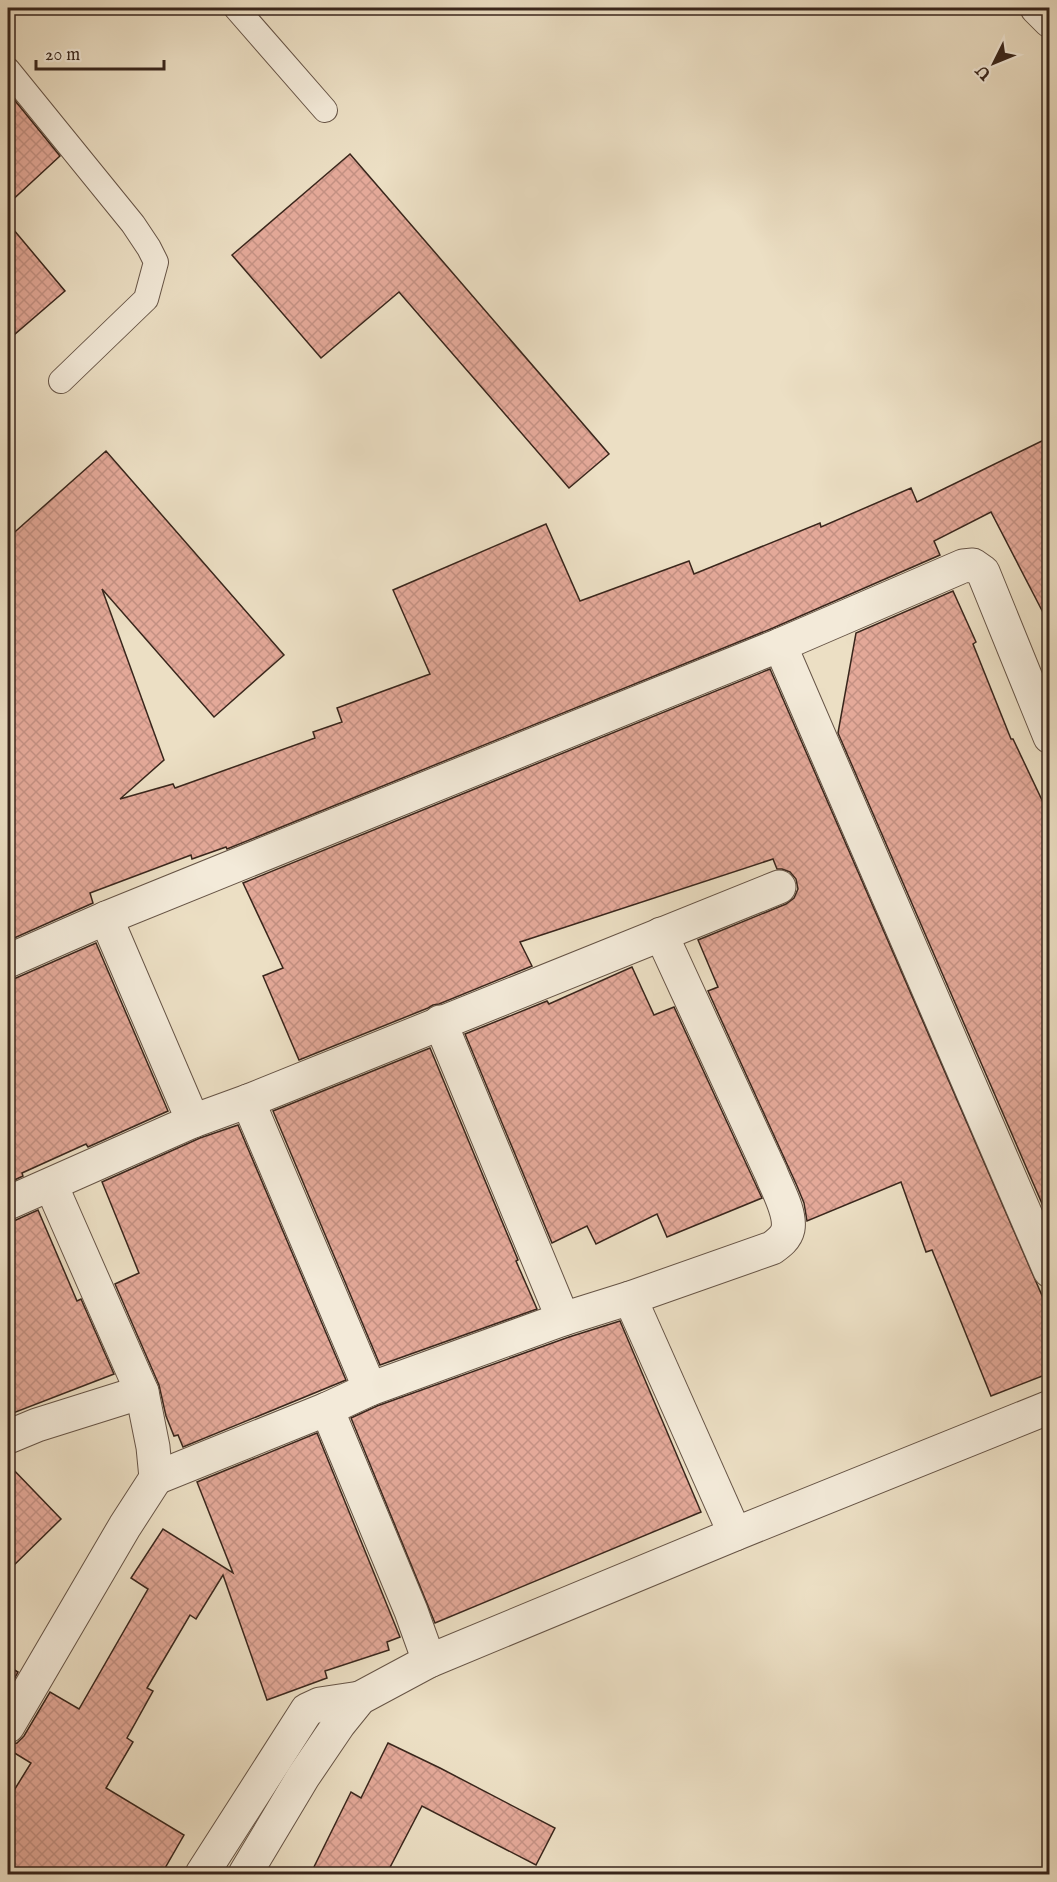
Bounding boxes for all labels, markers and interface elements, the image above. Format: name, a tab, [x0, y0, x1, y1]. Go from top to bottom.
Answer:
scale bar	[36, 33, 164, 71]
north arrow	[964, 33, 1024, 93]
text: 20 m	[45, 44, 80, 67]
text: U	[972, 60, 997, 84]

